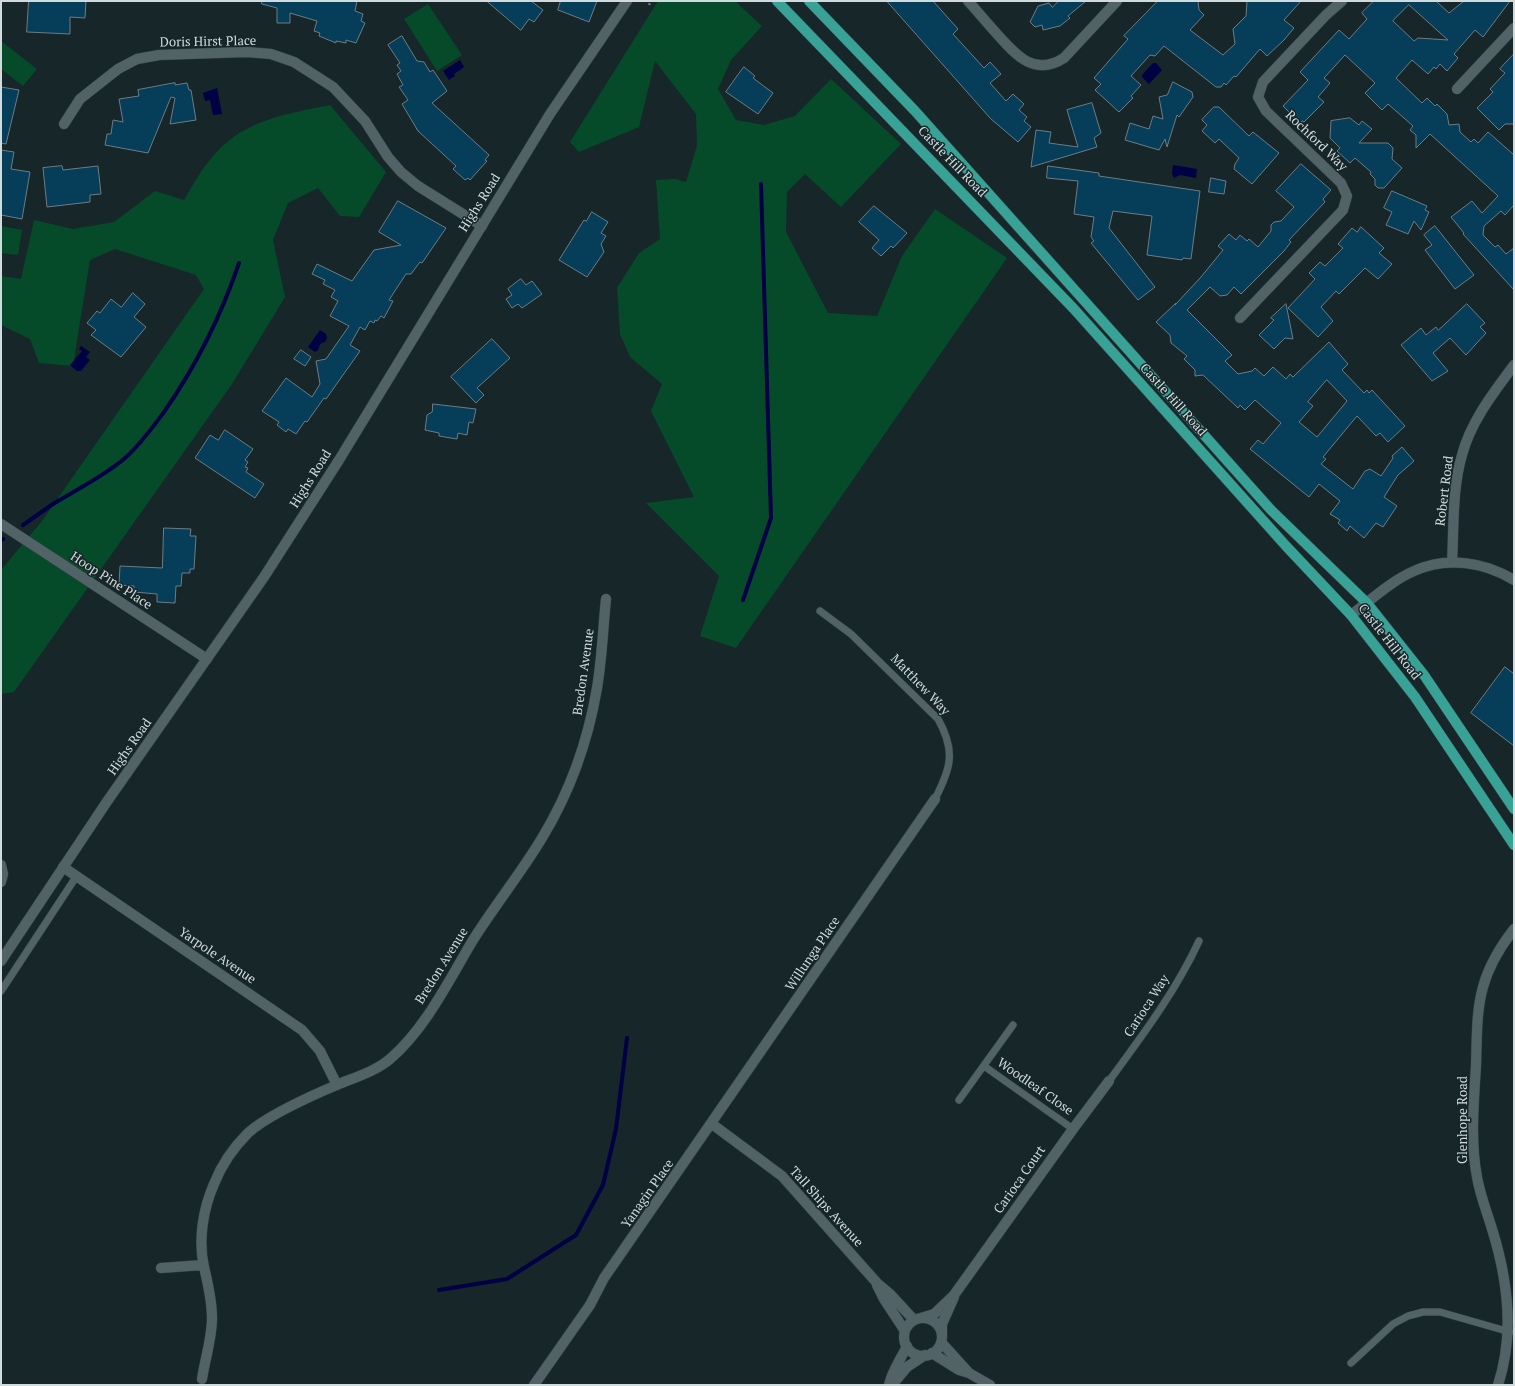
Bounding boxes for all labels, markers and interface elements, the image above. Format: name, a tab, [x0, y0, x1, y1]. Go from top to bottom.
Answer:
street label: Doris Hirst Place	[160, 33, 256, 51]
street label: Rochford Way	[1282, 108, 1350, 174]
street label: Castle Hill Road	[914, 123, 990, 201]
street label: Highs Road	[456, 171, 504, 235]
street label: Castle Hill Road	[1136, 360, 1210, 440]
street label: Highs Road	[287, 447, 335, 511]
street label: Robert Road	[1433, 455, 1457, 527]
street label: Hoop Pine Place	[67, 549, 155, 613]
street label: Castle Hill Road	[1354, 601, 1424, 683]
street label: Bredon Avenue	[570, 628, 598, 716]
street label: Matthew Way	[887, 651, 953, 719]
street label: Highs Road	[105, 716, 155, 778]
street label: Willunga Place	[782, 914, 844, 994]
street label: Yarpole Avenue	[175, 924, 259, 988]
street label: Bredon Avenue	[412, 925, 472, 1007]
street label: Carioca Way	[1121, 972, 1173, 1040]
street label: Woodleaf Close	[994, 1055, 1076, 1119]
street label: Glenhope Road	[1455, 1076, 1471, 1164]
street label: Carioca Court	[991, 1143, 1049, 1217]
street label: Yanagin Place	[619, 1157, 677, 1231]
street label: Tall Ships Avenue	[786, 1164, 866, 1250]

